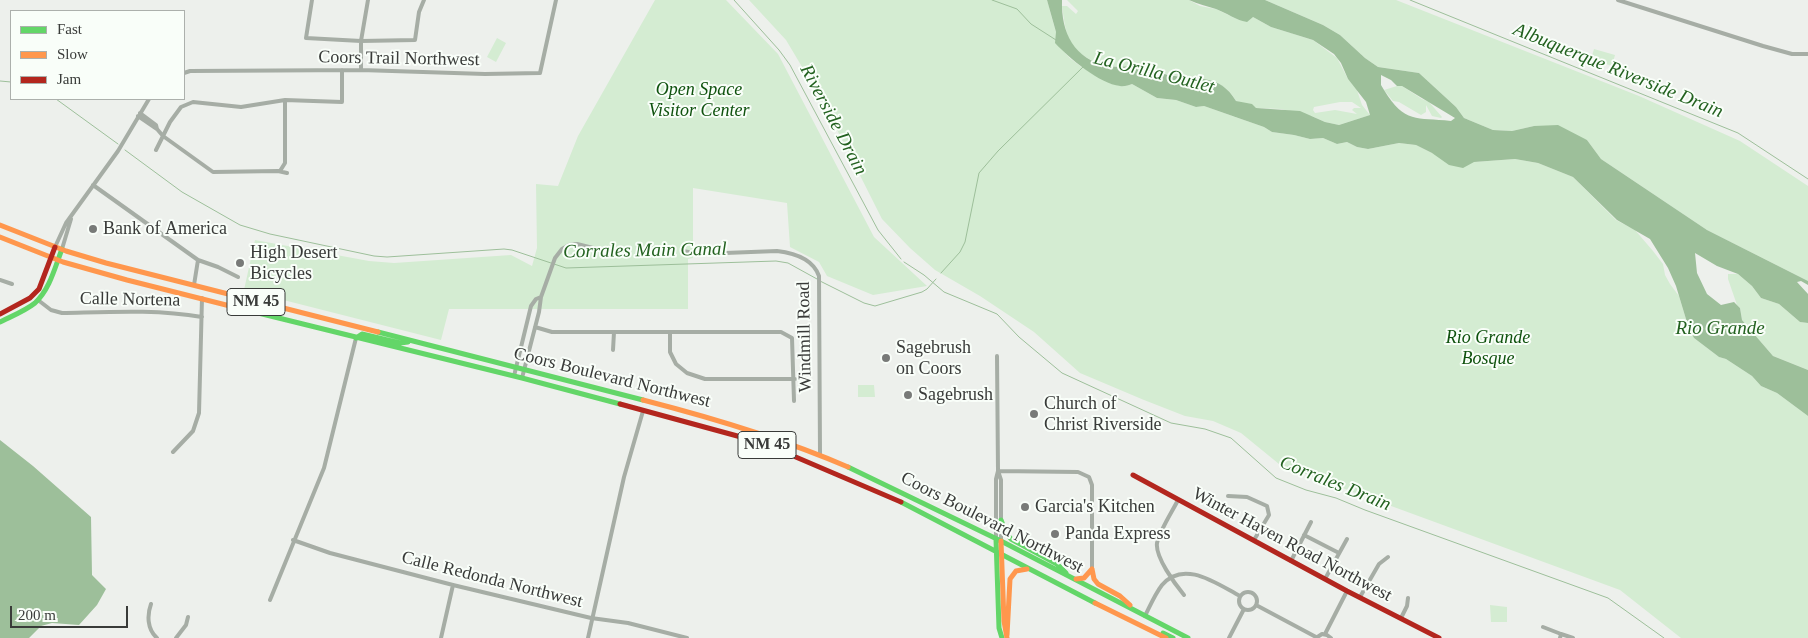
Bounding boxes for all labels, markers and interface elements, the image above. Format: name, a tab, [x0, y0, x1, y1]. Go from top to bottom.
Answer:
legend	[10, 10, 185, 100]
water label: Albuquerque Riverside Drain	[1510, 18, 1726, 124]
text: Fast	[57, 21, 82, 37]
text: Slow	[57, 46, 88, 62]
street label: Coors Trail Northwest	[318, 47, 480, 71]
water label: La Orilla Outlet	[1091, 47, 1217, 99]
water label: Riverside Drain	[794, 61, 872, 179]
text: Jam	[57, 71, 81, 87]
park label: Open Space Visitor Center	[648, 79, 750, 122]
place label: Bank of America	[103, 218, 227, 240]
marker: Bank of America	[87, 223, 99, 235]
water label: Corrales Main Canal	[563, 238, 727, 264]
place label: High Desert Bicycles	[250, 242, 337, 284]
marker: High Desert Bicycles	[234, 257, 246, 269]
street label: Windmill Road	[793, 281, 817, 393]
street label: Calle Nortena	[80, 288, 180, 312]
road number: NM 45	[227, 288, 285, 316]
water label: Rio Grande	[1675, 318, 1765, 340]
park label: Rio Grande Bosque	[1446, 327, 1530, 369]
place label: Sagebrush on Coors	[896, 337, 971, 379]
street label: Coors Boulevard Northwest	[511, 343, 713, 413]
marker: Sagebrush on Coors	[880, 352, 892, 364]
place label: Sagebrush	[918, 384, 993, 406]
marker: Sagebrush	[902, 389, 914, 401]
place label: Church of Christ Riverside	[1044, 393, 1161, 436]
marker: Church of Christ Riverside	[1028, 408, 1040, 420]
road number: NM 45	[738, 432, 796, 458]
water label: Corrales Drain	[1276, 451, 1394, 517]
street label: Coors Boulevard Northwest	[897, 468, 1087, 578]
street label: Winter Haven Road Northwest	[1189, 483, 1395, 607]
place label: Garcia's Kitchen	[1035, 496, 1155, 518]
marker: Garcia's Kitchen	[1019, 501, 1031, 513]
place label: Panda Express	[1065, 523, 1170, 545]
marker: Panda Express	[1049, 528, 1061, 540]
street label: Calle Redonda Northwest	[399, 547, 585, 613]
scale bar	[12, 596, 130, 628]
text: 200 m	[18, 607, 56, 623]

